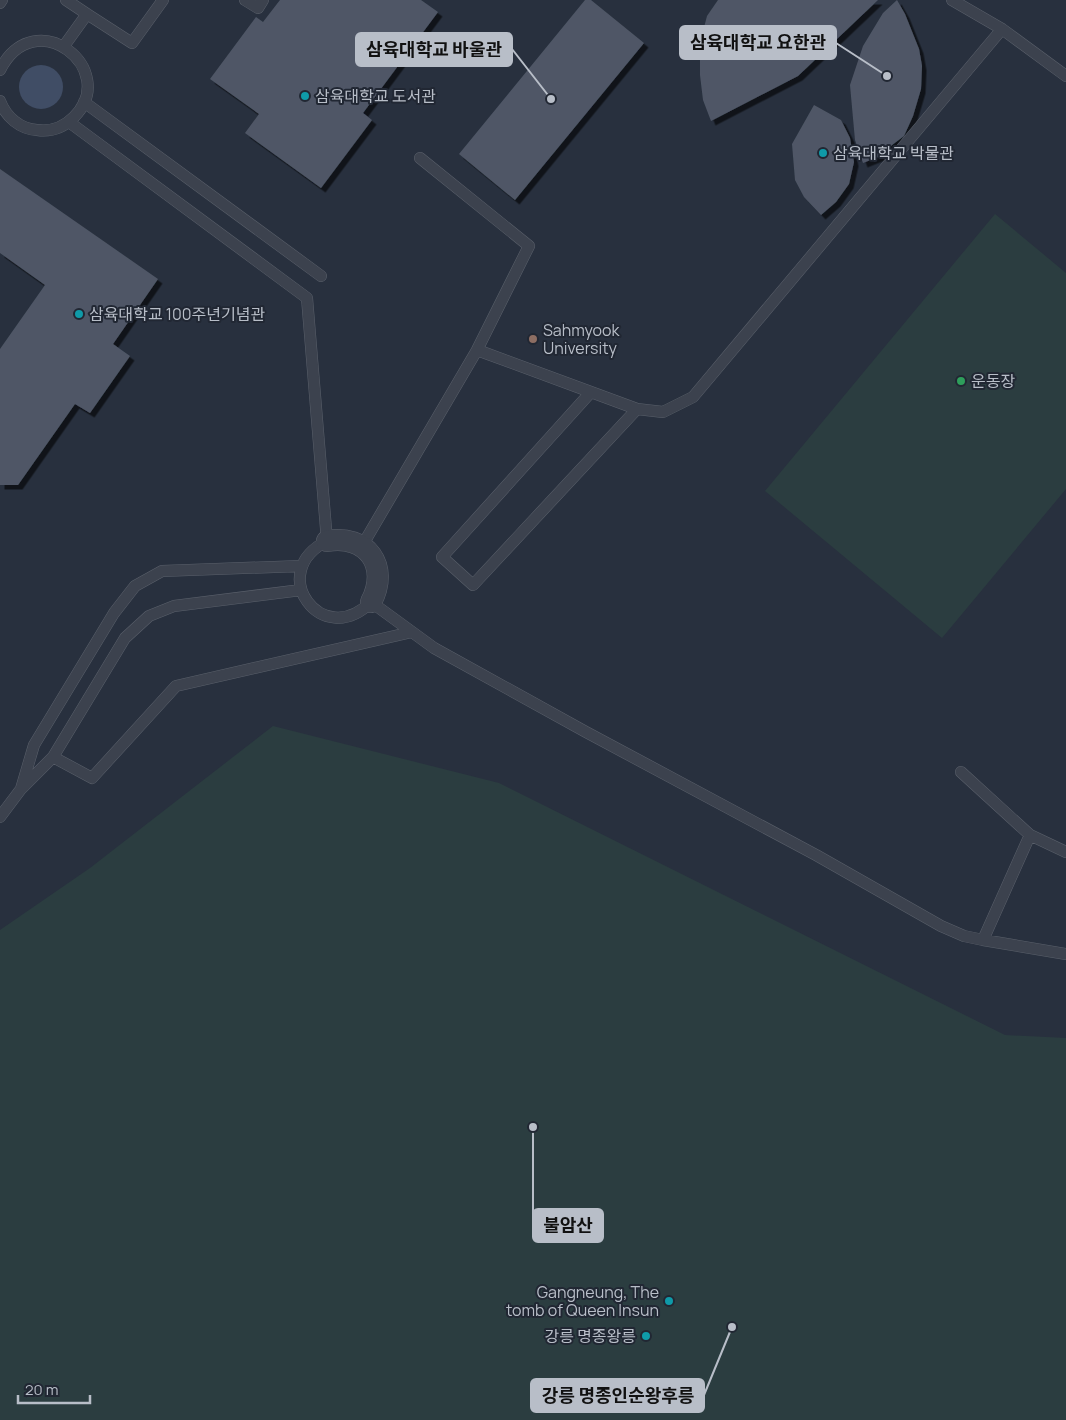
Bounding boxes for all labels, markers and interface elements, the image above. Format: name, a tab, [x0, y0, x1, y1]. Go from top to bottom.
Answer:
callout: 삼육대학교 요한관	[680, 26, 836, 59]
text: 삼육대학교 요한관	[690, 30, 826, 54]
callout: 삼육대학교 바울관	[356, 33, 512, 66]
text: 삼육대학교 바울관	[366, 37, 502, 61]
place label: 삼육대학교 도서관	[315, 85, 436, 107]
marker: 삼육대학교 도서관	[299, 90, 311, 102]
place label: 삼육대학교 박물관	[833, 142, 954, 164]
marker: 삼육대학교 박물관	[817, 147, 829, 159]
place label: 삼육대학교 100주년기념관	[89, 303, 265, 325]
marker: 삼육대학교 100주년기념관	[73, 308, 85, 320]
place label: Sahmyook University	[543, 319, 621, 359]
marker: Sahmyook University	[527, 333, 539, 345]
place label: 운동장	[971, 370, 1015, 392]
marker: 운동장	[955, 375, 967, 387]
callout: 불암산	[533, 1209, 603, 1242]
text: 불암산	[543, 1213, 593, 1237]
place label: Gangneung, The tomb of Queen Insun	[506, 1281, 659, 1321]
marker: Gangneung, The tomb of Queen Insun	[663, 1295, 675, 1307]
place label: 강릉 명종왕릉	[544, 1325, 636, 1347]
marker: 강릉 명종왕릉	[640, 1330, 652, 1342]
scale bar	[18, 1372, 90, 1404]
text: 20 m	[25, 1379, 58, 1400]
callout: 강릉 명종인순왕후릉	[531, 1379, 704, 1412]
text: 강릉 명종인순왕후릉	[542, 1383, 694, 1407]

